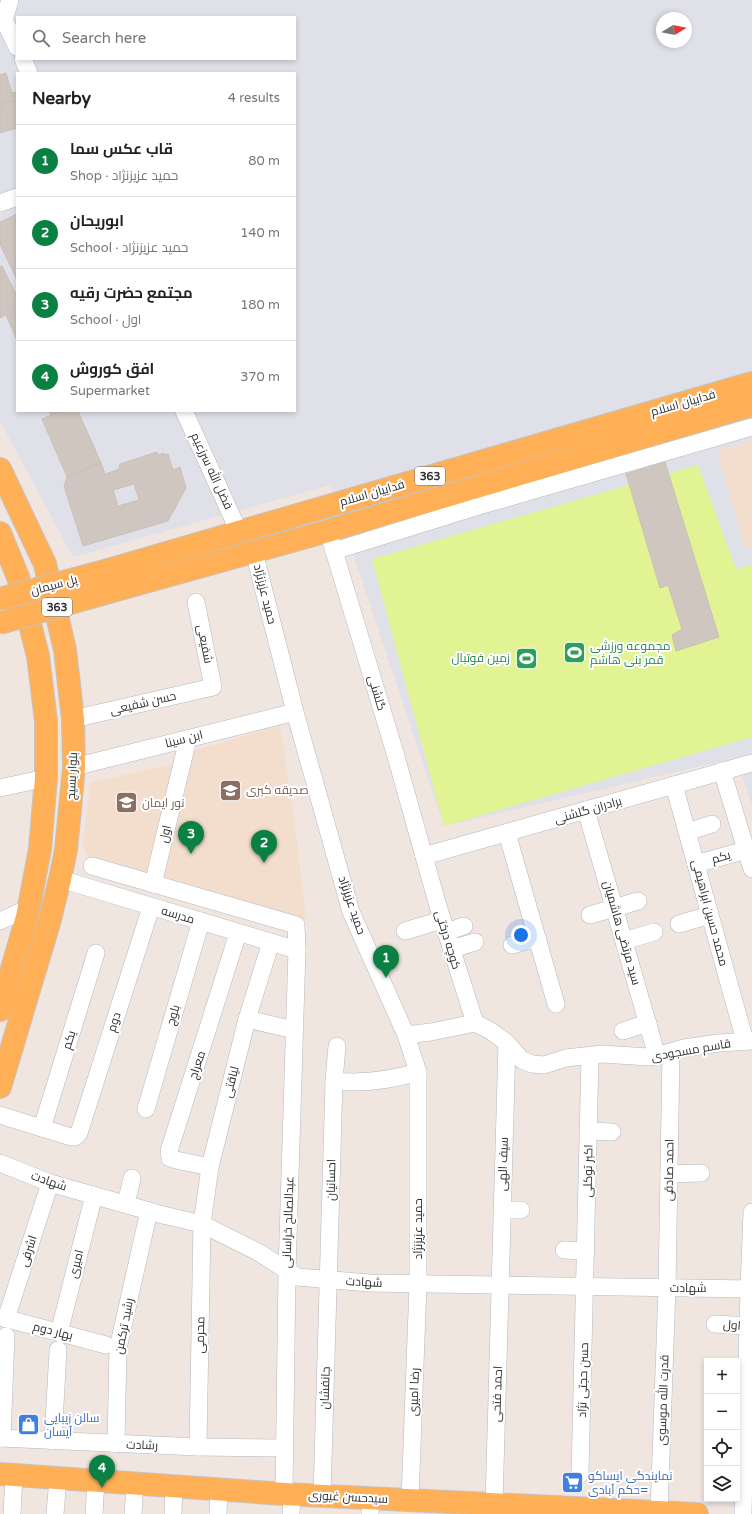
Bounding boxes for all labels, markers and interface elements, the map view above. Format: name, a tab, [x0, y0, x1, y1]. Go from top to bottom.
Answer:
north arrow	[656, 12, 692, 48]
search box	[16, 16, 296, 60]
icon: search	[30, 27, 52, 49]
text: Search here	[62, 29, 146, 47]
text: Nearby	[32, 88, 91, 109]
text: 4 results	[228, 90, 280, 106]
text: قاب عکس سما	[70, 140, 173, 158]
text: 1	[41, 153, 49, 169]
text: 80 m	[248, 153, 280, 169]
text: Shop · حمید عزیزنژاد	[70, 168, 178, 184]
text: ابوریحان	[70, 212, 124, 230]
text: 2	[41, 225, 49, 241]
text: 140 m	[240, 225, 280, 241]
text: School · حمید عزیزنژاد	[70, 240, 188, 256]
text: مجتمع حضرت رقیه	[70, 284, 193, 302]
text: 3	[41, 297, 49, 313]
text: 180 m	[240, 297, 280, 313]
text: School · اول	[70, 312, 141, 328]
text: افق کوروش	[70, 360, 154, 378]
text: 4	[41, 369, 49, 385]
text: 370 m	[240, 369, 280, 385]
text: Supermarket	[70, 383, 150, 399]
street label: فداییان اسلام	[649, 387, 717, 420]
street label: فضل الله سرزعیم	[187, 430, 237, 512]
road number: 363	[415, 467, 445, 485]
street label: فداییان اسلام	[338, 477, 406, 510]
street label: حمید عزیزنژاد	[251, 563, 279, 625]
street label: پل سیمان	[29, 572, 80, 600]
road number: 363	[42, 598, 72, 616]
street label: شفیعی	[194, 623, 216, 665]
place label: مجموعه ورزشی قمر بنی هاشم	[590, 639, 671, 668]
sports icon: مجموعه ورزشی قمر بنی هاشم	[562, 640, 588, 666]
sports icon: زمین فوتبال	[513, 645, 539, 671]
place label: زمین فوتبال	[452, 651, 510, 665]
street label: گلشنی	[365, 674, 389, 712]
street label: حسن شفیعی	[108, 689, 178, 717]
street label: ابن سینا	[164, 728, 204, 750]
street label: بلوار بسیج	[64, 752, 81, 800]
school or university icon: صدیقه کبری	[217, 777, 243, 803]
place label: صدیقه کبری	[246, 783, 309, 797]
school or university icon: نور ایمان	[114, 790, 140, 816]
street label: برادران گلشنی	[553, 794, 623, 826]
place label: نور ایمان	[142, 796, 184, 810]
pin: 3	[178, 821, 204, 854]
street label: اول	[156, 824, 174, 844]
pin: 2	[251, 830, 277, 863]
street label: یکم	[710, 847, 733, 867]
street label: محمد حسین ابراهیمی	[689, 858, 731, 968]
street label: حمید عزیزنژاد	[335, 874, 369, 936]
street label: سید مرتضی هاشمیان	[600, 879, 644, 987]
street label: مدرسه	[160, 903, 196, 927]
street label: کوچه درختی	[430, 909, 464, 972]
your location	[511, 925, 531, 945]
pin: 1	[373, 945, 399, 978]
street label: بلوچ	[163, 1003, 184, 1027]
street label: دوم	[104, 1010, 125, 1034]
street label: یکم	[60, 1028, 80, 1051]
street label: قاسم مسجودی	[650, 1036, 732, 1065]
street label: معراج	[186, 1049, 209, 1081]
street label: لیاقتی	[220, 1065, 242, 1099]
street label: سیف الهی	[495, 1137, 511, 1191]
street label: احمد صادقی	[661, 1139, 677, 1201]
street label: اکبر توکلی	[581, 1144, 595, 1198]
street label: احسانیان	[324, 1159, 338, 1201]
street label: شهادت	[29, 1168, 69, 1194]
street label: عبدالصالح خراسانی	[279, 1176, 298, 1268]
street label: حمید عزیزنژاد	[411, 1198, 425, 1260]
street label: اشرفی	[16, 1234, 40, 1268]
street label: امیری	[66, 1248, 86, 1280]
street label: شهادت	[345, 1274, 383, 1290]
street label: شهادت	[670, 1281, 706, 1295]
street label: رشید ترکمن	[112, 1297, 136, 1355]
street label: محرمی	[193, 1316, 207, 1354]
street label: اول	[723, 1317, 741, 1333]
street label: بهار دوم	[31, 1319, 74, 1344]
street label: حسن حجتی نژاد	[575, 1342, 591, 1418]
street label: قدرت الله موسوی	[653, 1354, 672, 1446]
map controls	[704, 1358, 740, 1502]
button: +	[704, 1358, 740, 1394]
street label: جانفشان	[317, 1366, 333, 1410]
street label: احمد فتحی	[489, 1366, 505, 1422]
street label: رضا امیری	[406, 1368, 422, 1416]
button: −	[704, 1394, 740, 1430]
place label: سالن زیبایی آیسان	[44, 1411, 100, 1439]
shop icon: سالن زیبایی آیسان	[16, 1412, 42, 1438]
button: locate	[704, 1430, 740, 1466]
street label: رشادت	[126, 1437, 158, 1453]
pin: 4	[89, 1455, 115, 1488]
button: layers	[704, 1466, 740, 1502]
place label: نمایندگی ایساکو حکم آبادی=	[588, 1469, 673, 1498]
supermarket icon: نمایندگی ایساکو حکم آبادی=	[560, 1470, 586, 1496]
street label: سیدحسن غیوری	[308, 1488, 388, 1506]

